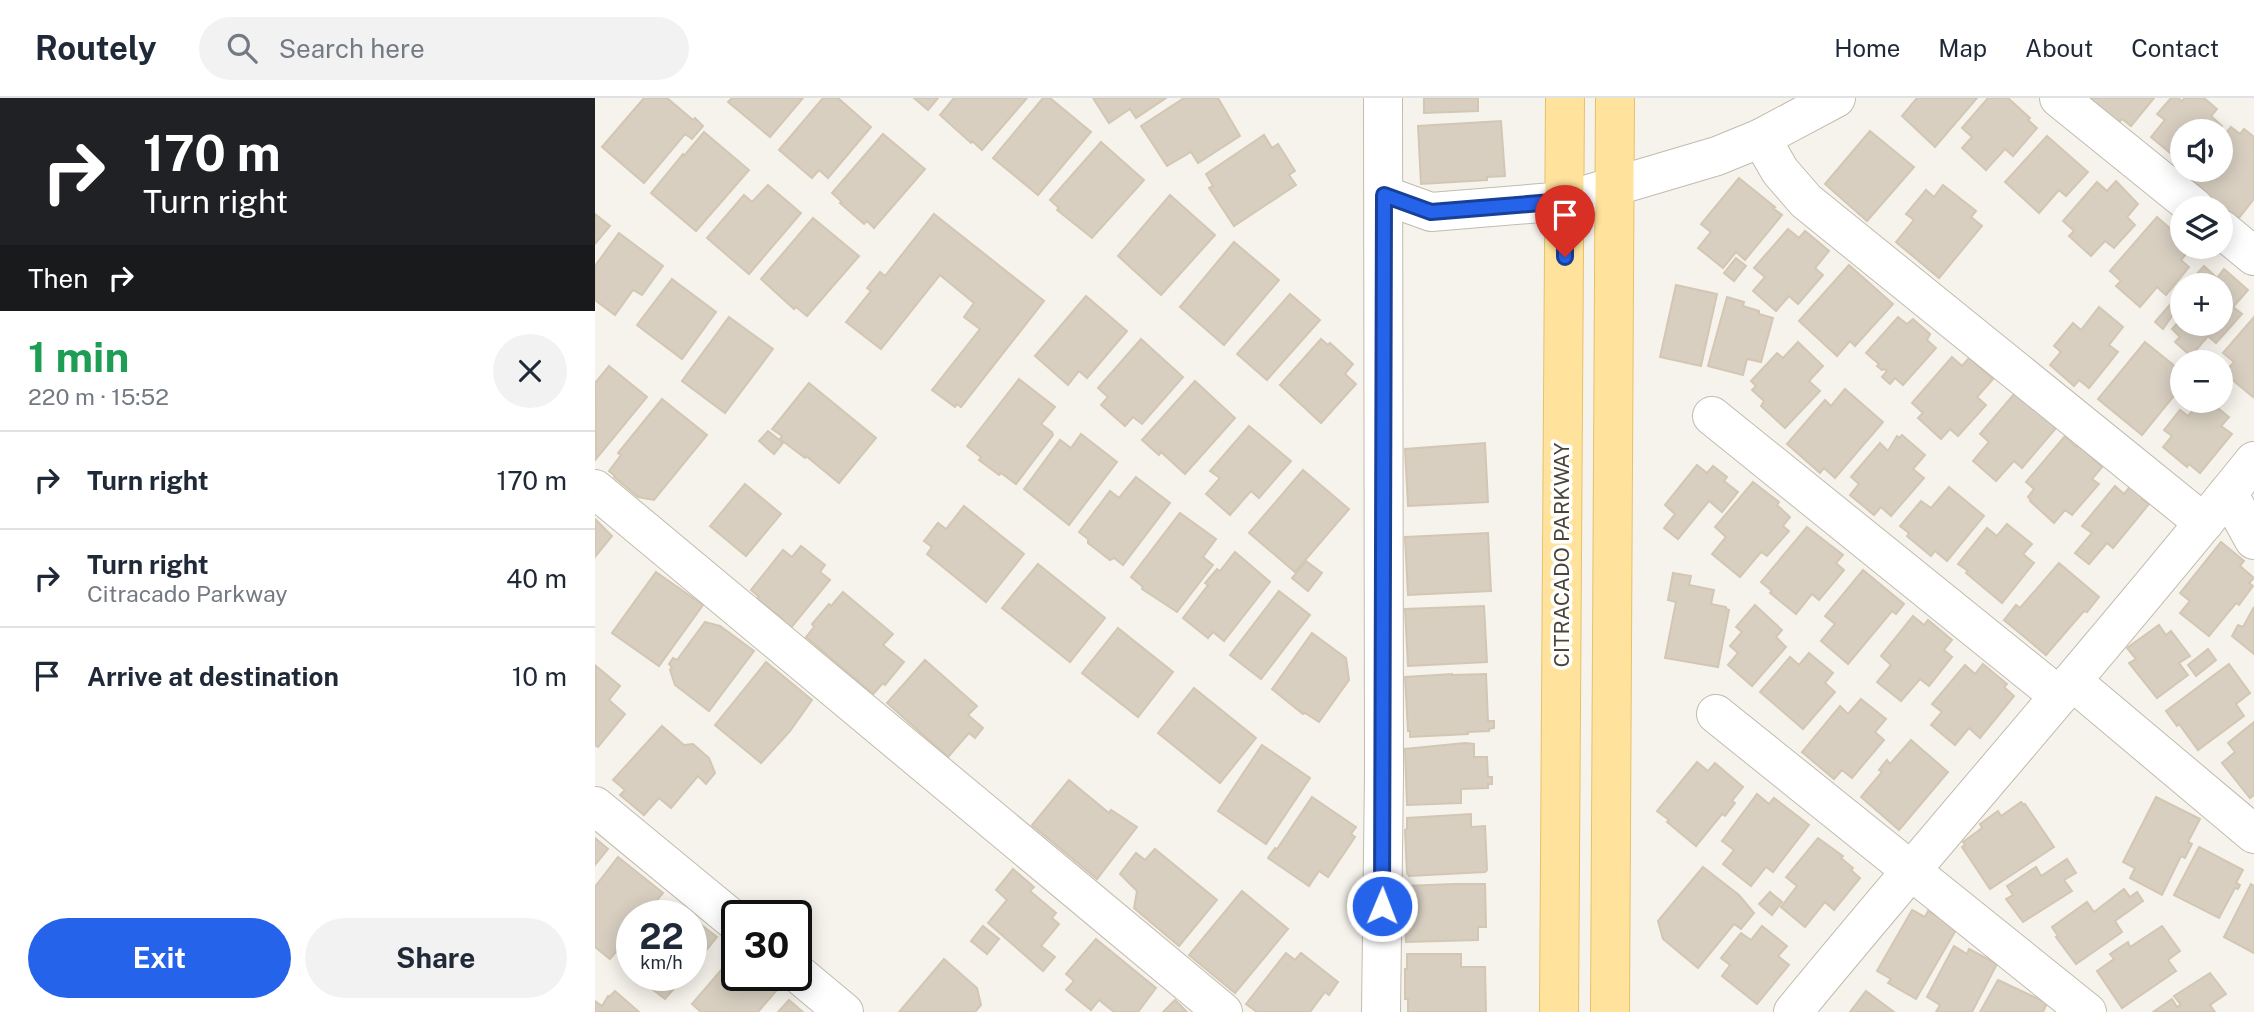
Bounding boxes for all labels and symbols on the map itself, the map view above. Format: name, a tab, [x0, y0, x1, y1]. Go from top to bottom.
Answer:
pin	[1535, 185, 1595, 257]
street label: CITRACADO PARKWAY	[1549, 442, 1574, 667]
position arrow	[1345, 869, 1419, 943]
speed limit sign: 30	[721, 900, 812, 991]

